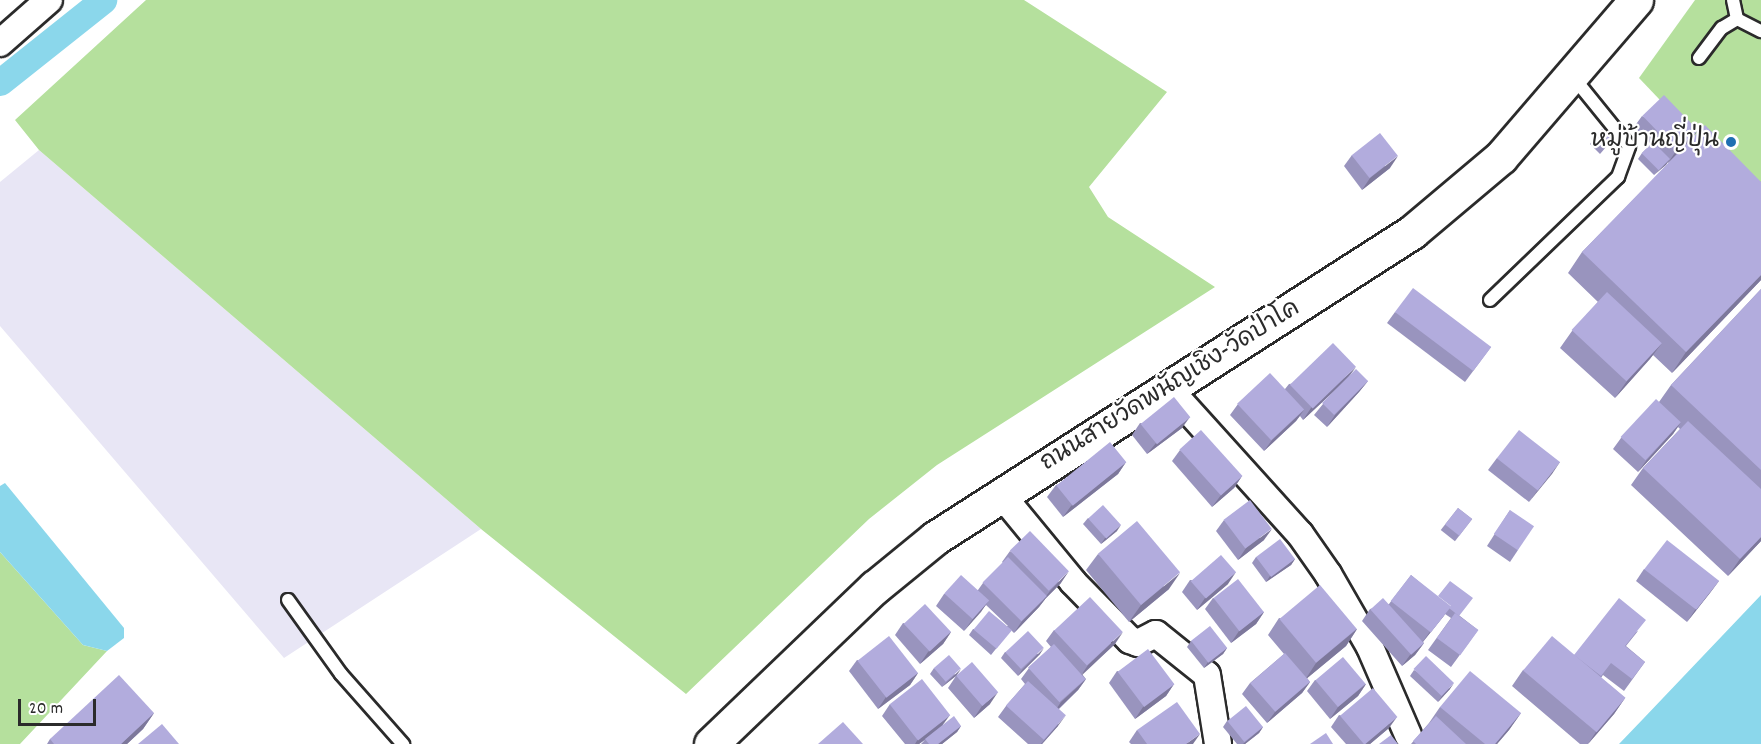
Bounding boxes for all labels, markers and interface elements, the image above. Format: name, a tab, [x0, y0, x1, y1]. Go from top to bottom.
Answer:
place label: หมู่บ้านญี่ปุ่น	[1591, 128, 1719, 156]
marker: หมู่บ้านญี่ปุ่น	[1724, 135, 1738, 149]
street label: ถนนสายวัดพนัญเชิง-วัดป่าโค	[1036, 295, 1306, 479]
scale bar	[21, 687, 99, 725]
text: 20 m	[29, 697, 63, 722]

